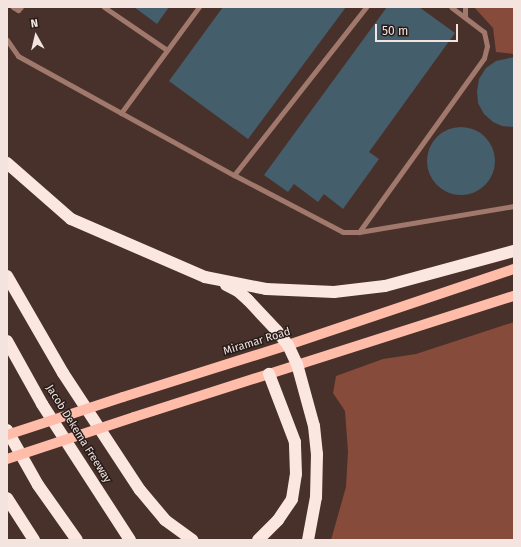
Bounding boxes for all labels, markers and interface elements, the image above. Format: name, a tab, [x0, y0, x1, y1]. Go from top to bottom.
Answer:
north arrow	[16, 16, 56, 56]
scale bar	[377, 16, 460, 42]
text: N	[30, 17, 39, 31]
text: 50 m	[382, 24, 408, 38]
street label: Miramar Road	[222, 326, 292, 358]
street label: Jacob Dekema Freeway	[42, 383, 114, 485]

